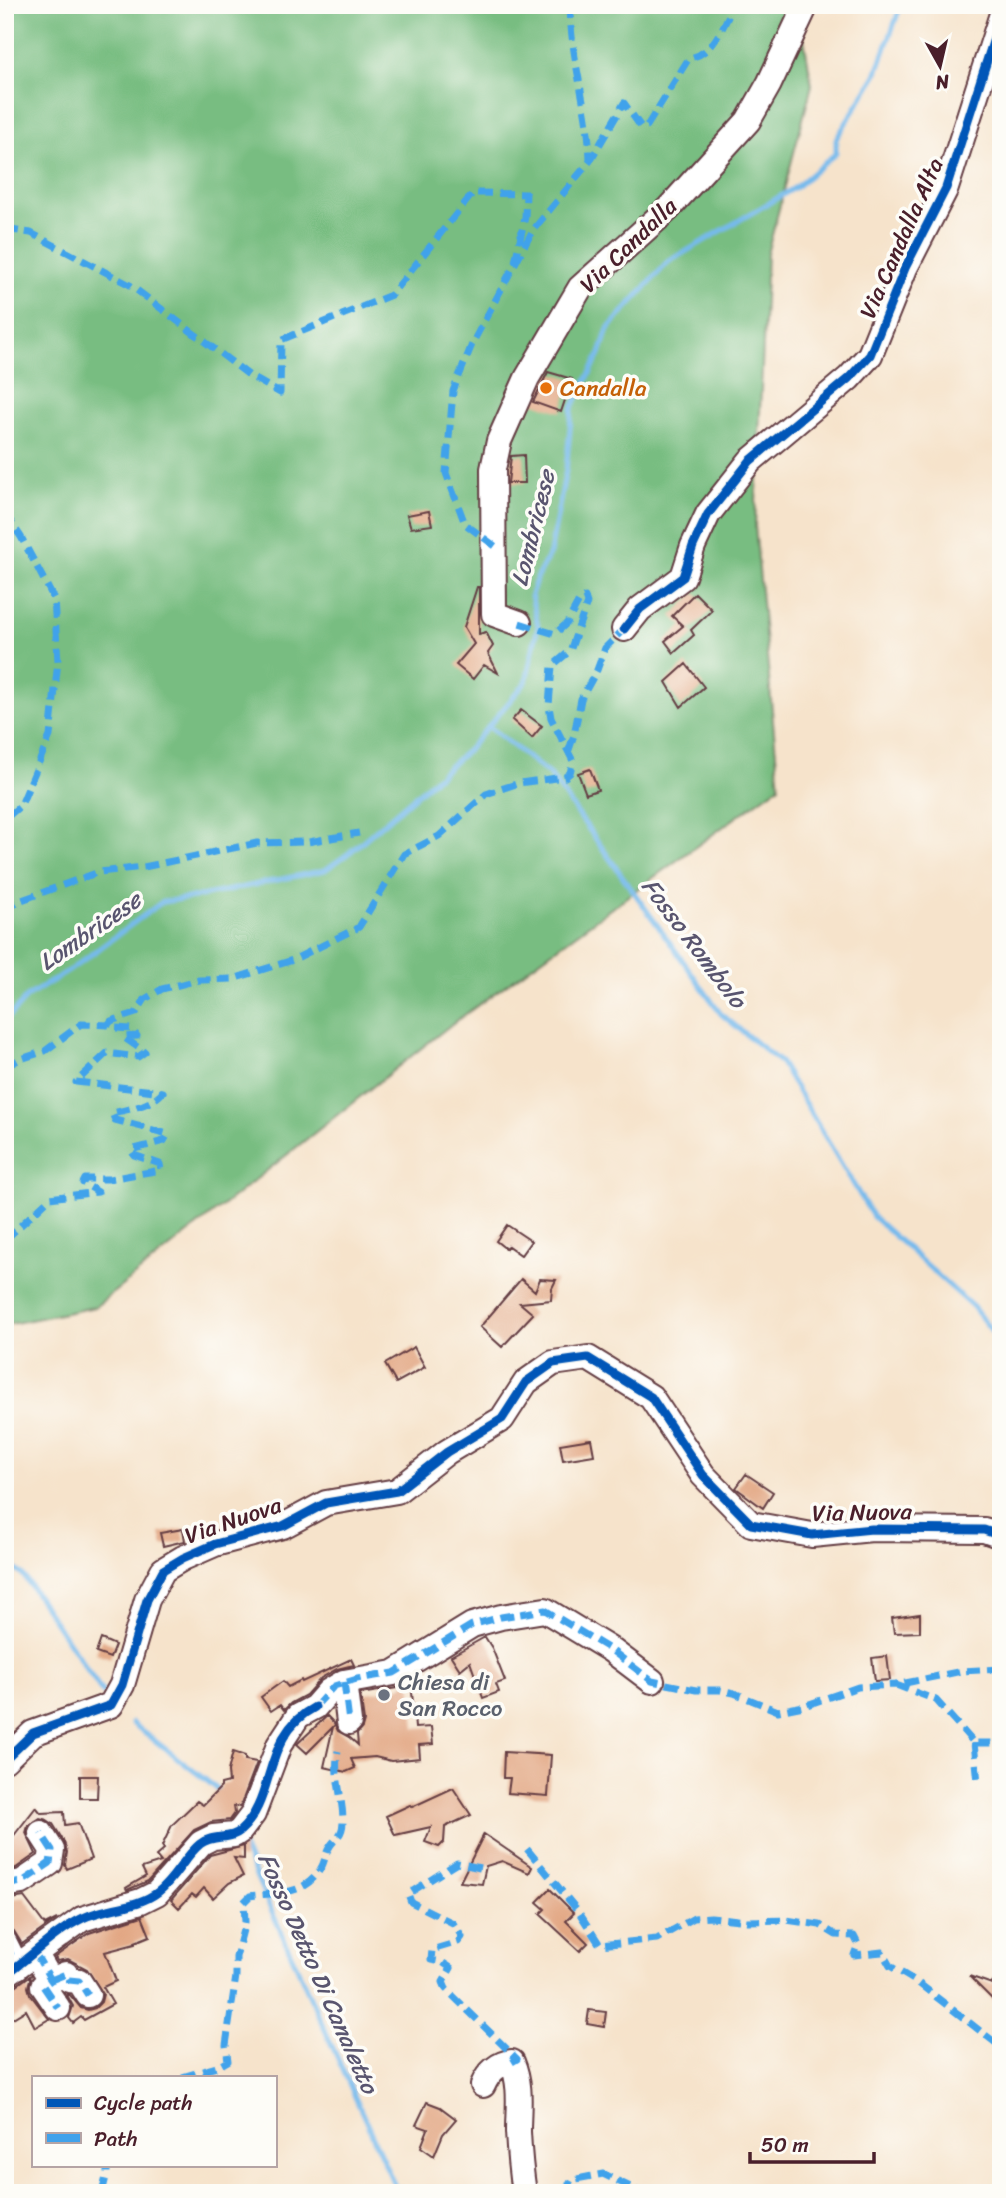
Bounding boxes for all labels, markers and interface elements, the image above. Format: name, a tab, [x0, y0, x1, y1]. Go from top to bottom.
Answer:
north arrow	[904, 32, 974, 102]
text: N	[933, 65, 952, 100]
street label: Via Candalla Alta	[848, 151, 955, 325]
street label: Via Candalla	[569, 187, 688, 303]
place label: Candalla	[560, 368, 647, 409]
marker: Candalla	[538, 380, 554, 396]
water label: Lombricese	[498, 463, 568, 590]
water label: Fosso Rombolo	[631, 868, 759, 1019]
water label: Lombricese	[30, 878, 153, 982]
street label: Via Nuova	[179, 1485, 288, 1556]
street label: Via Nuova	[812, 1491, 913, 1534]
place label: Chiesa di San Rocco	[398, 1662, 502, 1729]
marker: Chiesa di San Rocco	[376, 1687, 392, 1703]
water label: Fosso Detto Di Canaletto	[246, 1846, 391, 2102]
legend	[32, 2076, 276, 2166]
text: Cycle path	[94, 2084, 193, 2122]
text: Path	[94, 2120, 137, 2158]
scale bar	[750, 2121, 875, 2165]
text: 50 m	[761, 2126, 809, 2164]

